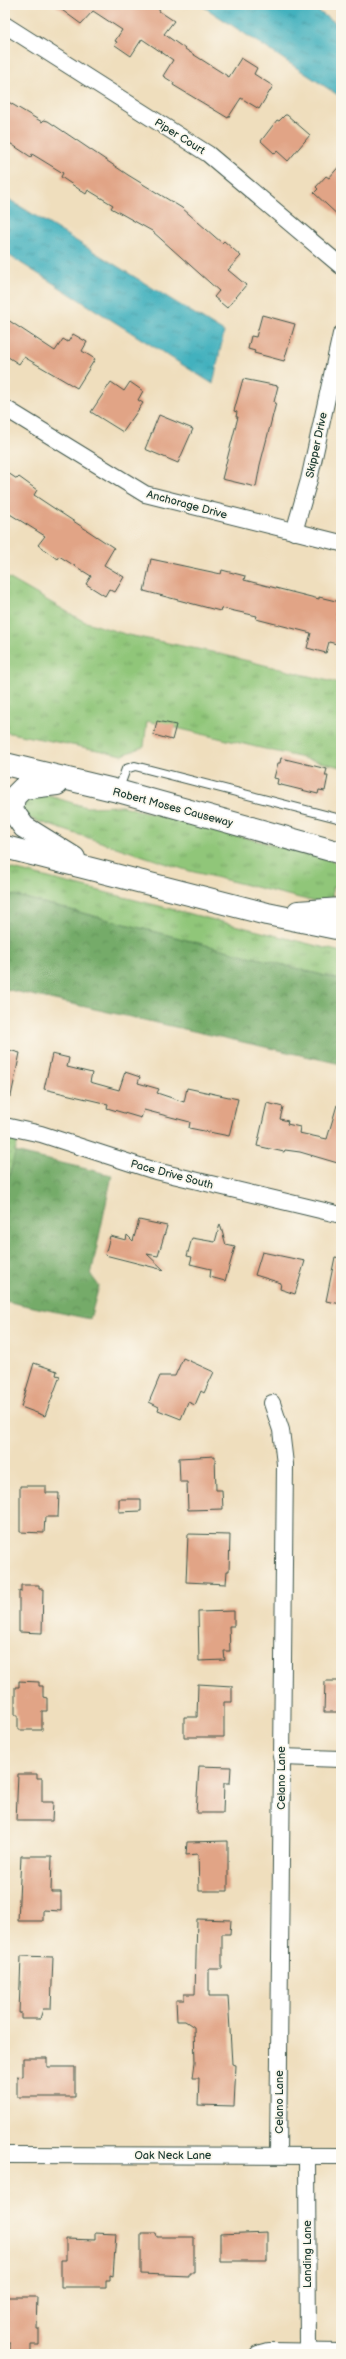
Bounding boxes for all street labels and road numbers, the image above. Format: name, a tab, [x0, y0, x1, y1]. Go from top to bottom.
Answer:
street label: Piper Court	[152, 116, 208, 157]
street label: Skipper Drive	[303, 411, 330, 479]
street label: Anchorage Drive	[145, 487, 229, 522]
street label: Robert Moses Causeway	[111, 785, 234, 830]
street label: Pace Drive South	[129, 1157, 215, 1192]
street label: Celano Lane	[275, 1746, 288, 1810]
street label: Celano Lane	[273, 2070, 286, 2134]
street label: Oak Neck Lane	[135, 2149, 212, 2162]
street label: Landing Lane	[301, 2220, 314, 2288]

